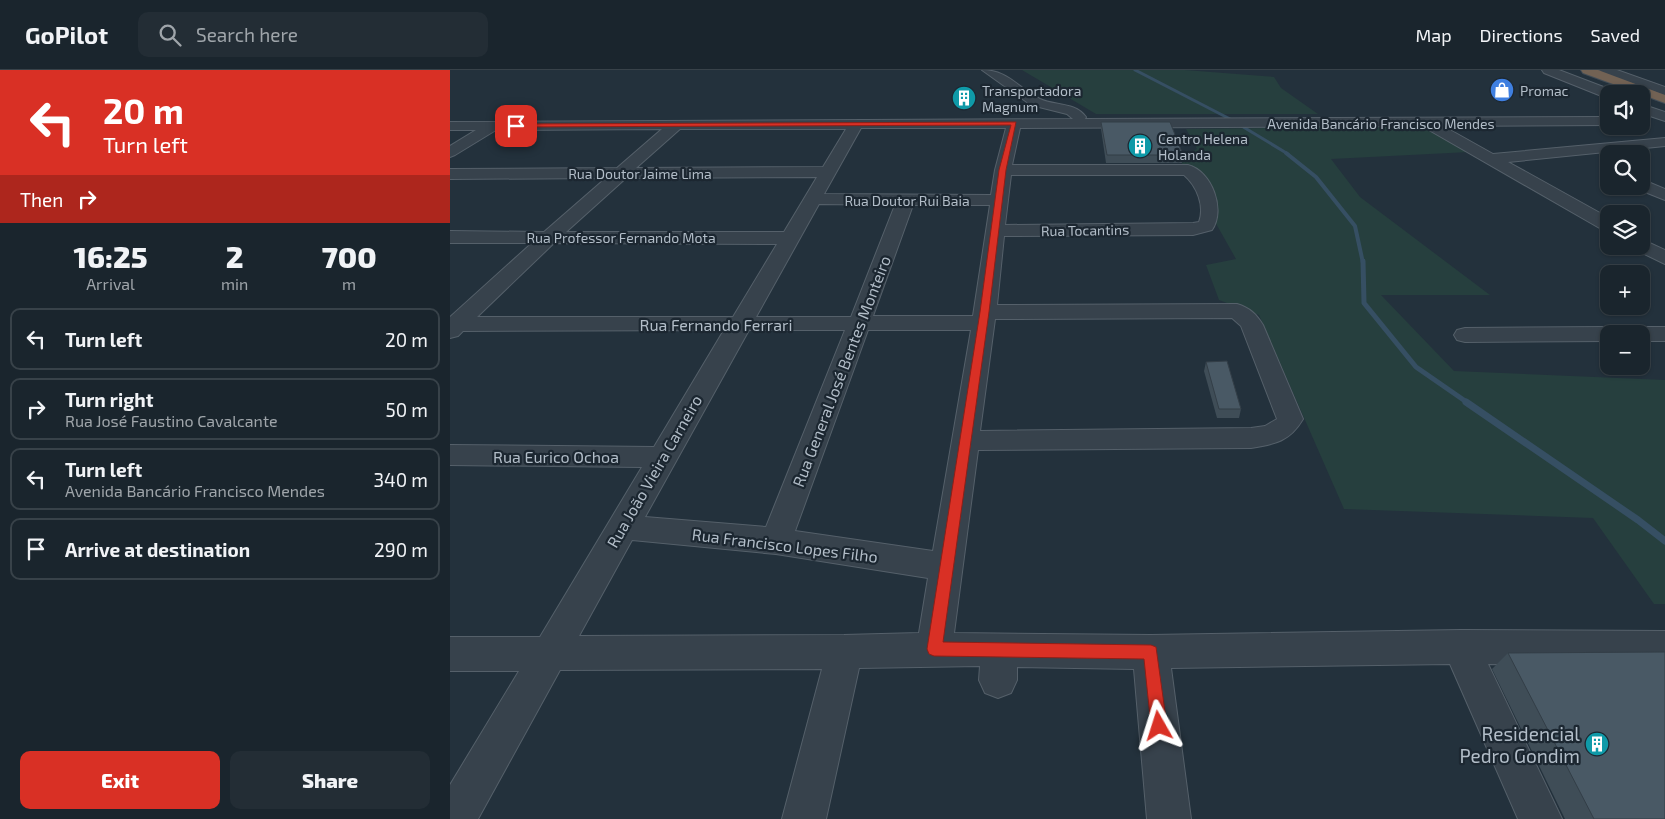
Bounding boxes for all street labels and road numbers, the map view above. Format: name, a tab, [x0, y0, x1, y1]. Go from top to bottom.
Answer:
street label: Avenida Bancário Francisco Mendes	[1267, 115, 1495, 132]
street label: Rua Doutor Jaime Lima	[568, 165, 712, 182]
street label: Rua Doutor Rui Baia	[844, 192, 970, 209]
street label: Rua Tocantins	[1041, 221, 1129, 239]
street label: Rua Professor Fernando Mota	[526, 229, 716, 246]
street label: Rua General José Bentes Monteiro	[788, 253, 894, 489]
street label: Rua Fernando Ferrari	[640, 315, 792, 334]
street label: Rua João Vieira Carneiro	[602, 391, 706, 551]
street label: Rua Eurico Ochoa	[493, 447, 619, 466]
street label: Rua Francisco Lopes Filho	[691, 524, 879, 566]

